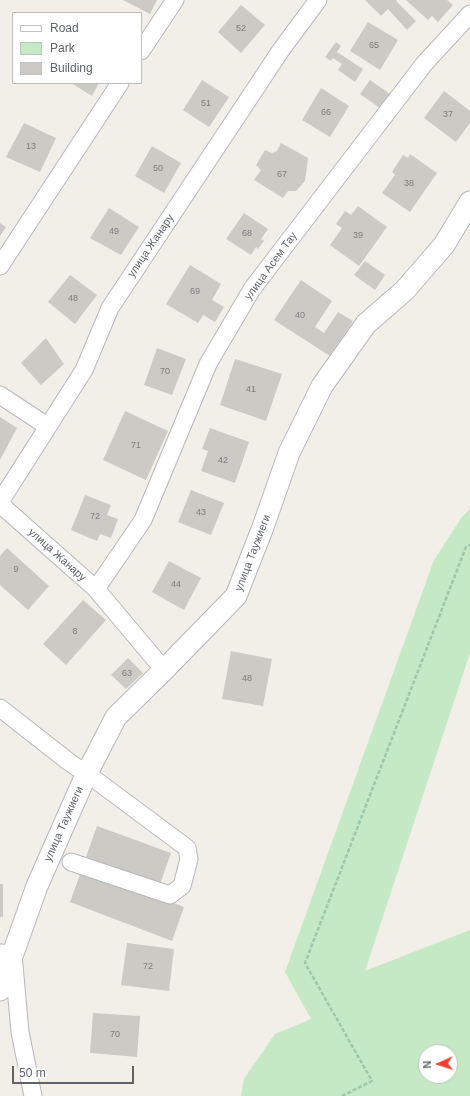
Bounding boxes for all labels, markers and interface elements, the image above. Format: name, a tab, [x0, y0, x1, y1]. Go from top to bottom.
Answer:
legend	[12, 12, 142, 84]
text: Road	[50, 21, 79, 35]
house number: 52	[236, 24, 246, 34]
text: Park	[50, 41, 75, 55]
house number: 65	[369, 41, 379, 51]
text: Building	[50, 61, 93, 75]
house number: 51	[201, 99, 211, 109]
house number: 66	[321, 108, 331, 118]
house number: 37	[443, 110, 453, 120]
house number: 13	[26, 142, 36, 152]
house number: 50	[153, 164, 163, 174]
house number: 67	[277, 170, 287, 180]
house number: 38	[404, 179, 414, 189]
street label: улица Жанару	[125, 212, 177, 280]
house number: 49	[109, 227, 119, 237]
house number: 68	[242, 229, 252, 239]
street label: улица Асем Тау	[242, 230, 300, 302]
house number: 39	[353, 231, 363, 241]
house number: 69	[190, 287, 200, 297]
house number: 48	[68, 294, 78, 304]
house number: 40	[295, 311, 305, 321]
house number: 70	[160, 367, 170, 377]
house number: 41	[246, 385, 256, 395]
house number: 71	[131, 441, 141, 451]
house number: 42	[218, 456, 228, 466]
house number: 43	[196, 508, 206, 518]
house number: 72	[90, 512, 100, 522]
street label: улица Таужиеги	[232, 513, 274, 593]
street label: улица Жанару	[25, 526, 89, 584]
house number: 9	[13, 565, 19, 575]
house number: 44	[171, 580, 181, 590]
house number: 8	[72, 627, 78, 637]
house number: 63	[122, 669, 132, 679]
house number: 48	[242, 674, 252, 684]
street label: улица Таужиеги	[42, 784, 86, 864]
house number: 72	[143, 962, 153, 972]
house number: 70	[110, 1030, 120, 1040]
north arrow	[418, 1044, 458, 1084]
scale bar	[14, 1058, 136, 1084]
text: N	[421, 1060, 433, 1069]
text: 50 m	[19, 1066, 46, 1080]

